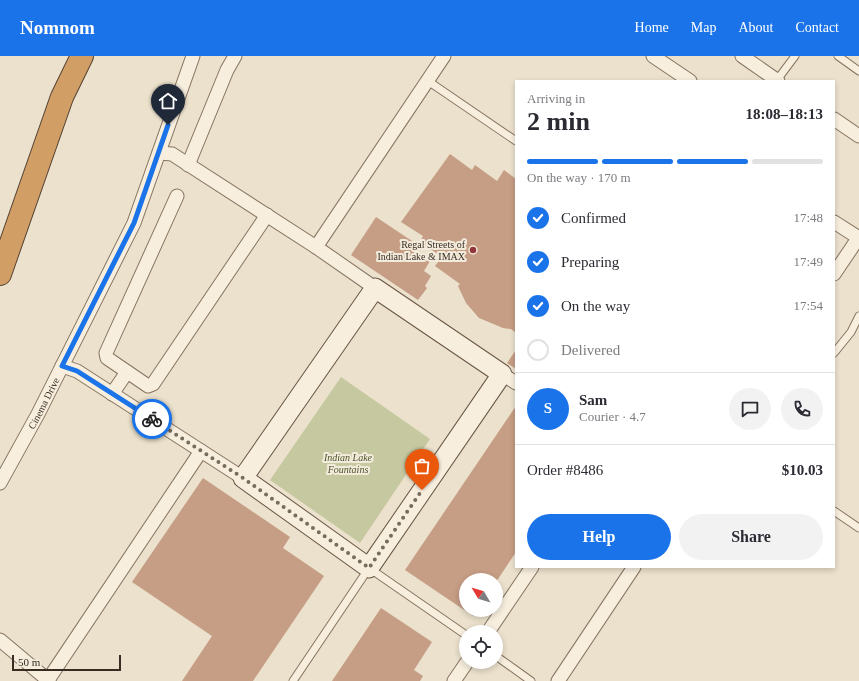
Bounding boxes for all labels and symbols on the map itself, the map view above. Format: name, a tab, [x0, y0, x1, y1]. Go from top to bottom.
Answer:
pin	[151, 84, 185, 125]
place label: Regal Streets of Indian Lake & IMAX	[378, 239, 466, 262]
marker: Regal Streets of Indian Lake & IMAX	[468, 245, 478, 255]
street label: Cinema Drive	[26, 375, 62, 431]
courier	[132, 399, 172, 439]
pin	[405, 449, 439, 490]
park label: Indian Lake Fountains	[323, 452, 373, 475]
north arrow	[459, 573, 503, 617]
scale bar	[12, 653, 121, 672]

